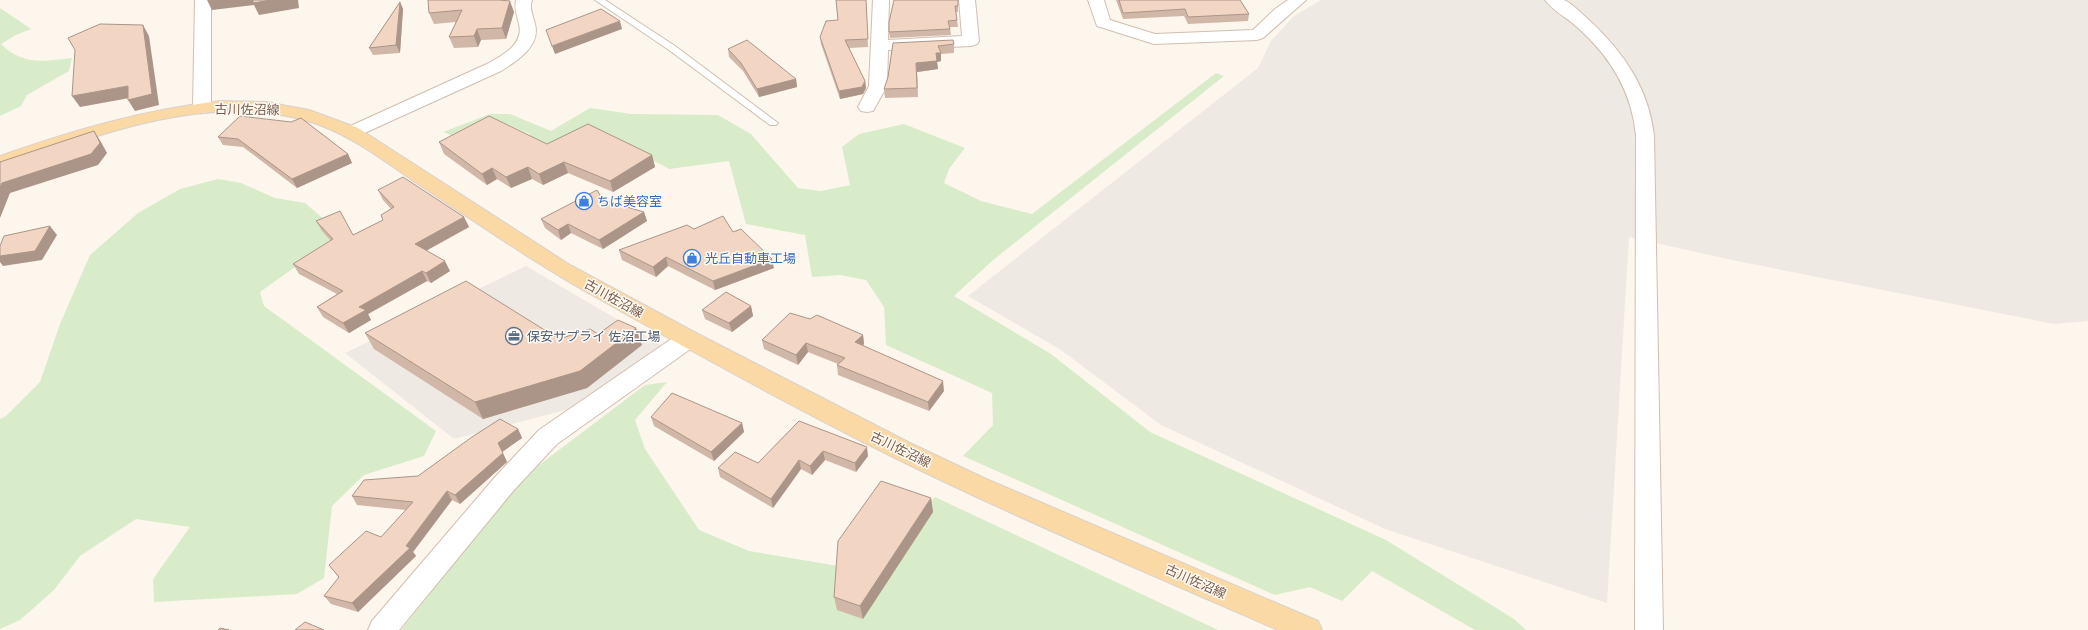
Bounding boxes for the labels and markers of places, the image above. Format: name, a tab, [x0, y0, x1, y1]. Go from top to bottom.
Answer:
shop icon: ちば美容室	[574, 191, 594, 211]
place label: ちば美容室	[597, 192, 662, 210]
shop icon: 光丘自動車工場	[682, 248, 702, 268]
place label: 光丘自動車工場	[705, 249, 796, 267]
office icon: 保安サプライ 佐沼工場	[504, 326, 524, 346]
place label: 保安サプライ 佐沼工場	[527, 327, 660, 345]

